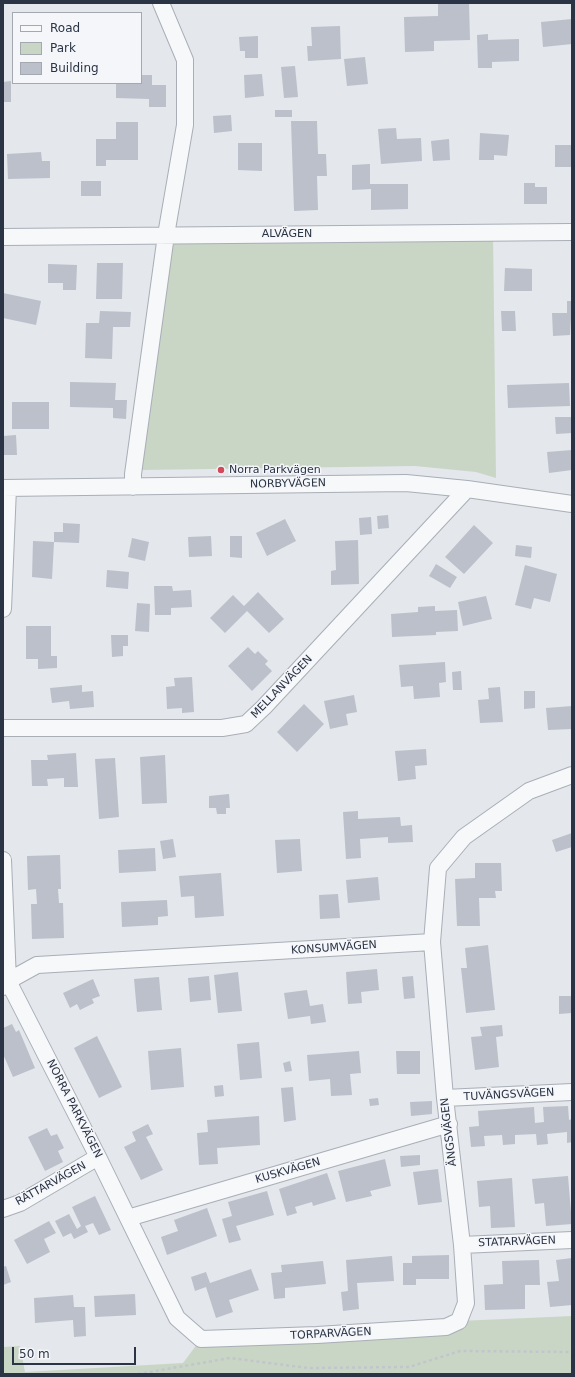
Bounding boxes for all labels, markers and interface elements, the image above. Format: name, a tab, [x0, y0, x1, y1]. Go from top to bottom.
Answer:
legend	[12, 12, 142, 84]
text: Road	[50, 21, 80, 35]
text: Park	[50, 41, 76, 55]
text: Building	[50, 61, 99, 75]
street label: ALVÄGEN	[262, 227, 312, 241]
place label: Norra Parkvägen	[229, 463, 321, 477]
marker: Norra Parkvägen	[216, 465, 226, 475]
street label: NORBYVÄGEN	[250, 477, 326, 491]
street label: MELLANVÄGEN	[249, 653, 315, 721]
street label: KONSUMVÄGEN	[291, 938, 377, 958]
street label: NORRA PARKVÄGEN	[43, 1057, 105, 1161]
street label: TUVÄNGSVÄGEN	[463, 1086, 555, 1104]
street label: ÄNGSVÄGEN	[438, 1097, 460, 1167]
street label: KUSKVÄGEN	[254, 1155, 322, 1187]
street label: RÄTTARVÄGEN	[13, 1159, 89, 1209]
street label: STATARVÄGEN	[478, 1234, 556, 1250]
street label: TORPARVÄGEN	[290, 1325, 372, 1343]
scale bar	[14, 1339, 138, 1365]
text: 50 m	[19, 1347, 50, 1361]

